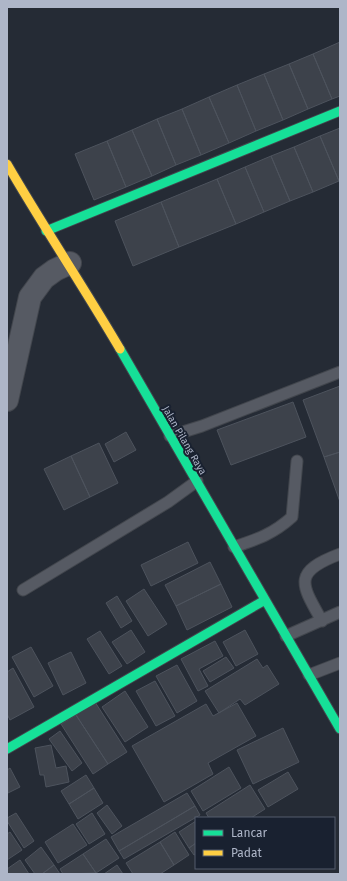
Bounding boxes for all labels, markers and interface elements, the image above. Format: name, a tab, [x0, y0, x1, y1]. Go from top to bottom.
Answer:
street label: Jalan Pilang Raya	[160, 404, 209, 477]
legend	[195, 817, 335, 869]
text: Lancar	[231, 826, 268, 840]
text: Padat	[231, 846, 263, 860]

